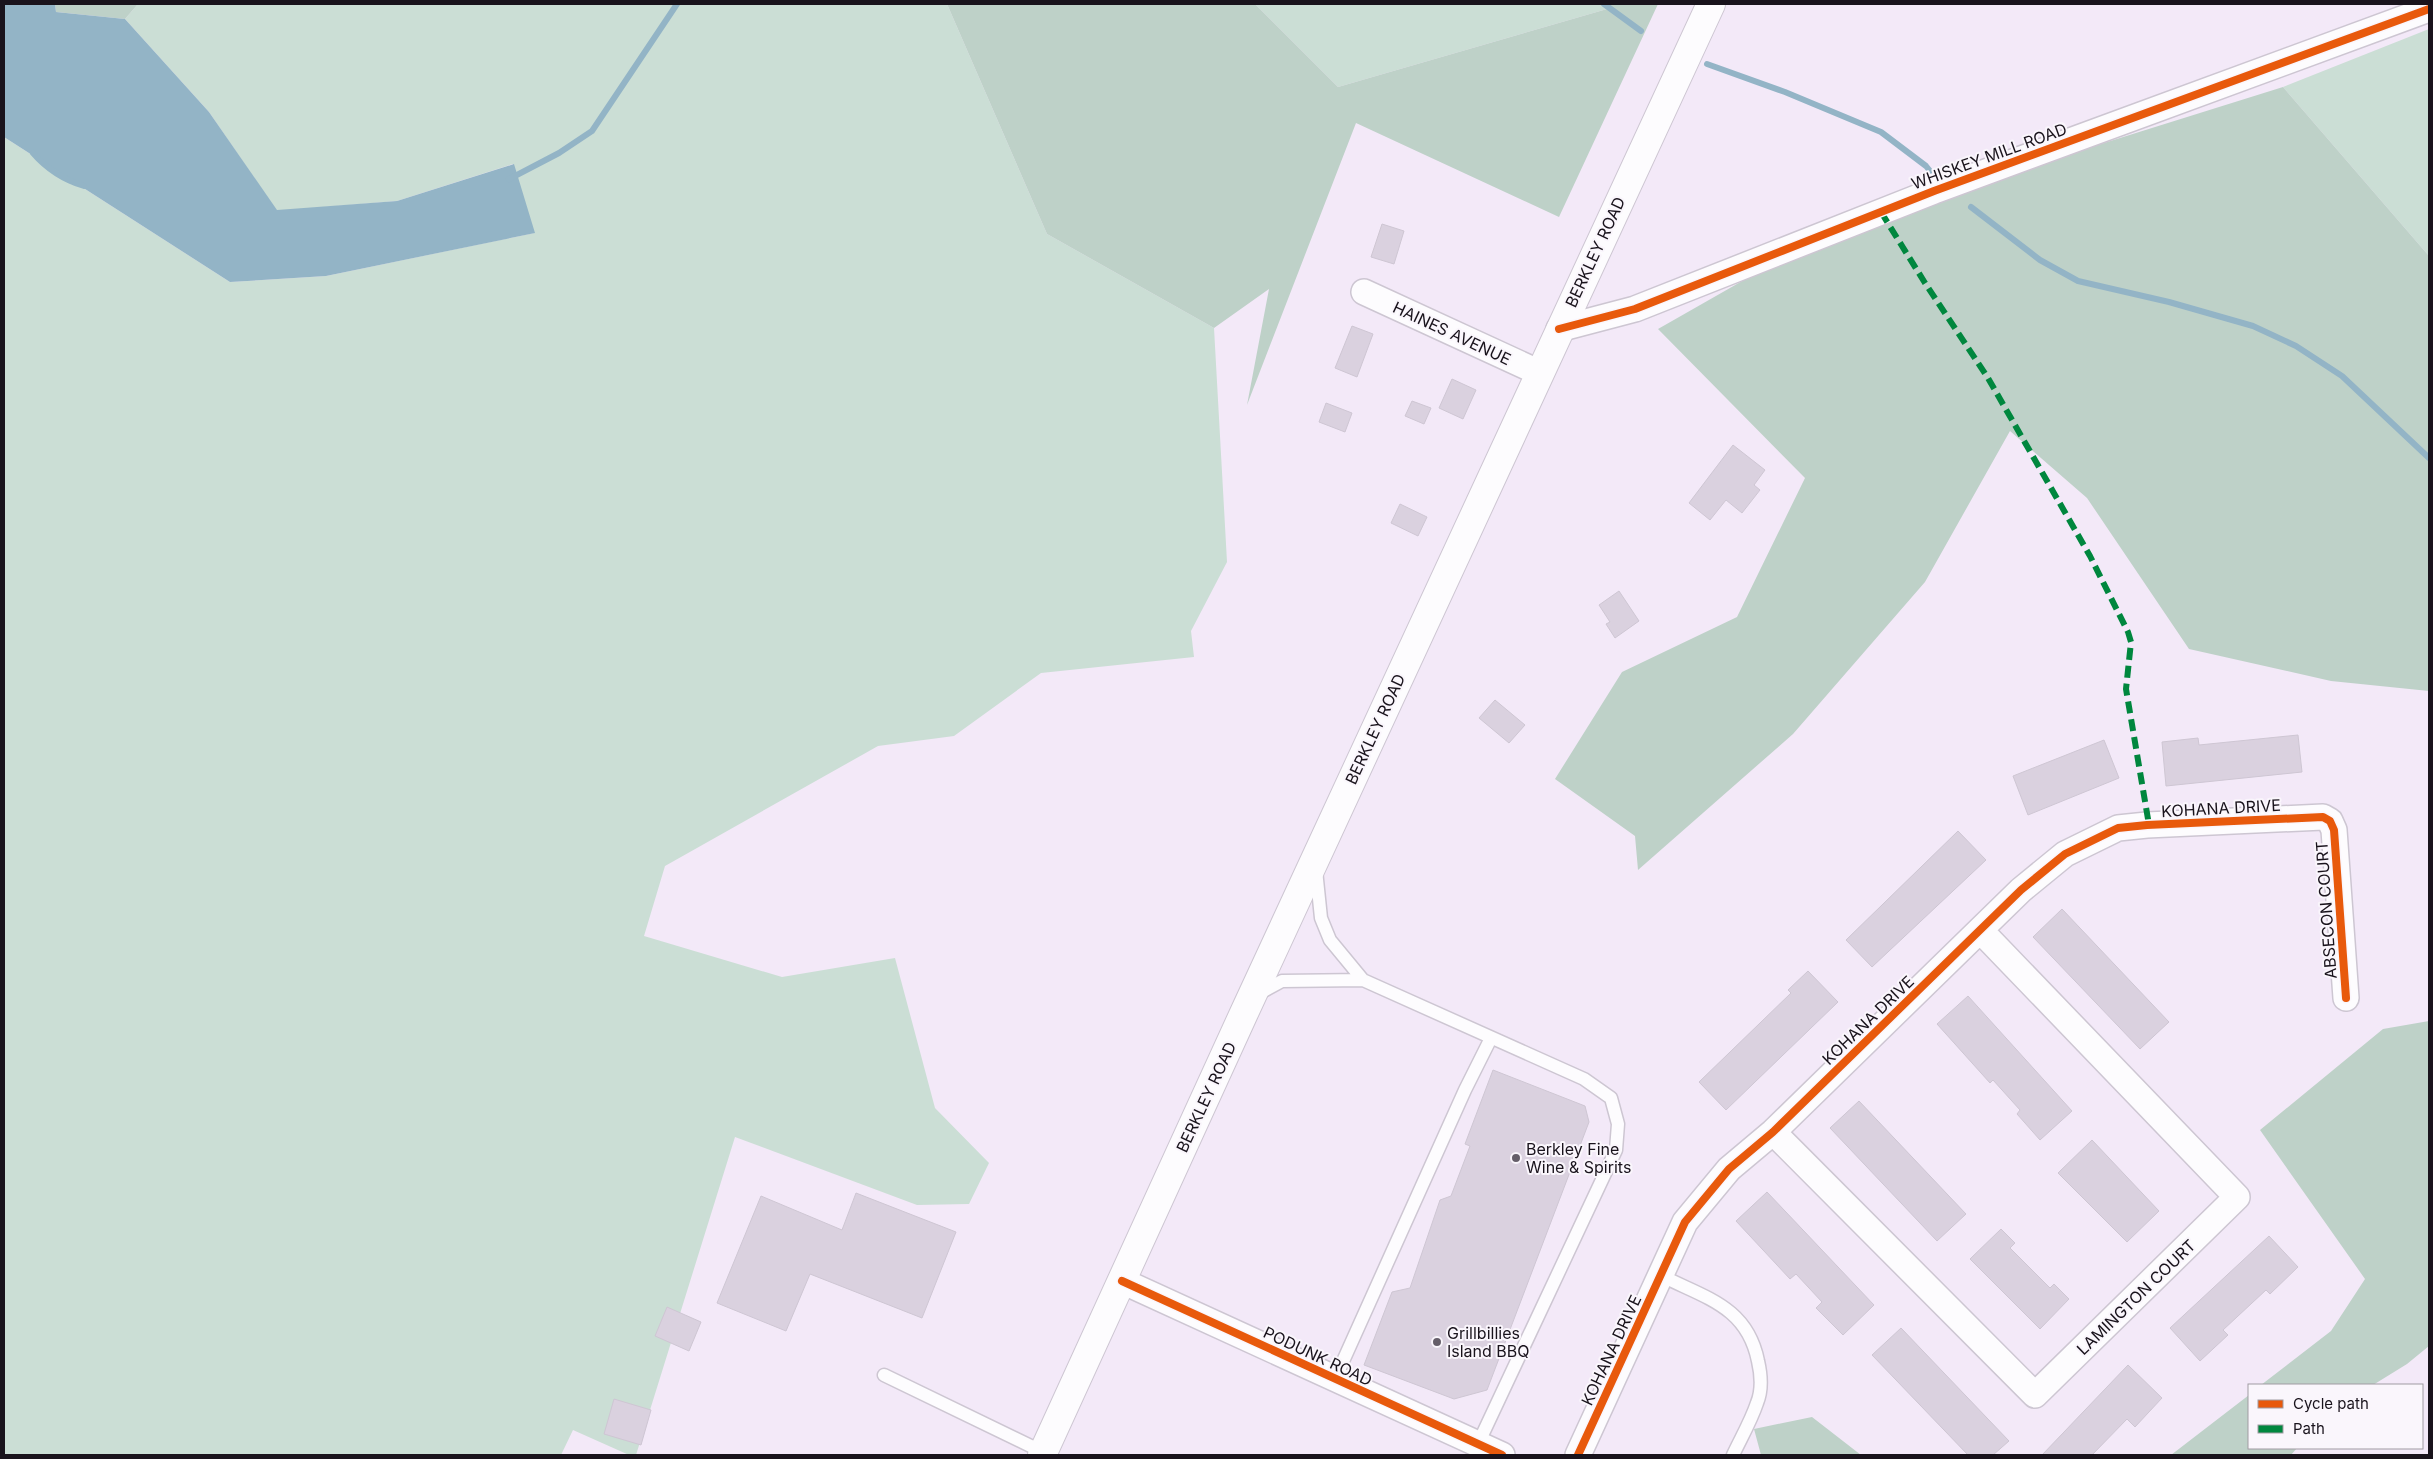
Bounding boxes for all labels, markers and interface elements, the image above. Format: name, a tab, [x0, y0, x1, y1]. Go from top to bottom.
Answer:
street label: WHISKEY MILL ROAD	[1909, 119, 2069, 193]
street label: BERKLEY ROAD	[1561, 194, 1629, 310]
street label: HAINES AVENUE	[1390, 297, 1514, 369]
street label: BERKLEY ROAD	[1341, 671, 1409, 787]
street label: KOHANA DRIVE	[2161, 795, 2281, 821]
street label: ABSECON COURT	[2311, 840, 2341, 980]
street label: KOHANA DRIVE	[1818, 971, 1918, 1069]
street label: BERKLEY ROAD	[1172, 1039, 1240, 1155]
place label: Berkley Fine Wine & Spirits	[1526, 1139, 1631, 1177]
marker: Berkley Fine Wine & Spirits	[1510, 1152, 1522, 1164]
street label: LAMINGTON COURT	[2072, 1235, 2200, 1359]
street label: KOHANA DRIVE	[1577, 1292, 1645, 1408]
street label: PODUNK ROAD	[1260, 1322, 1376, 1390]
place label: Grillbillies Island BBQ	[1447, 1323, 1530, 1361]
marker: Grillbillies Island BBQ	[1431, 1336, 1443, 1348]
legend	[2248, 1384, 2423, 1449]
text: Cycle path	[2293, 1394, 2369, 1413]
text: Path	[2293, 1419, 2325, 1438]

